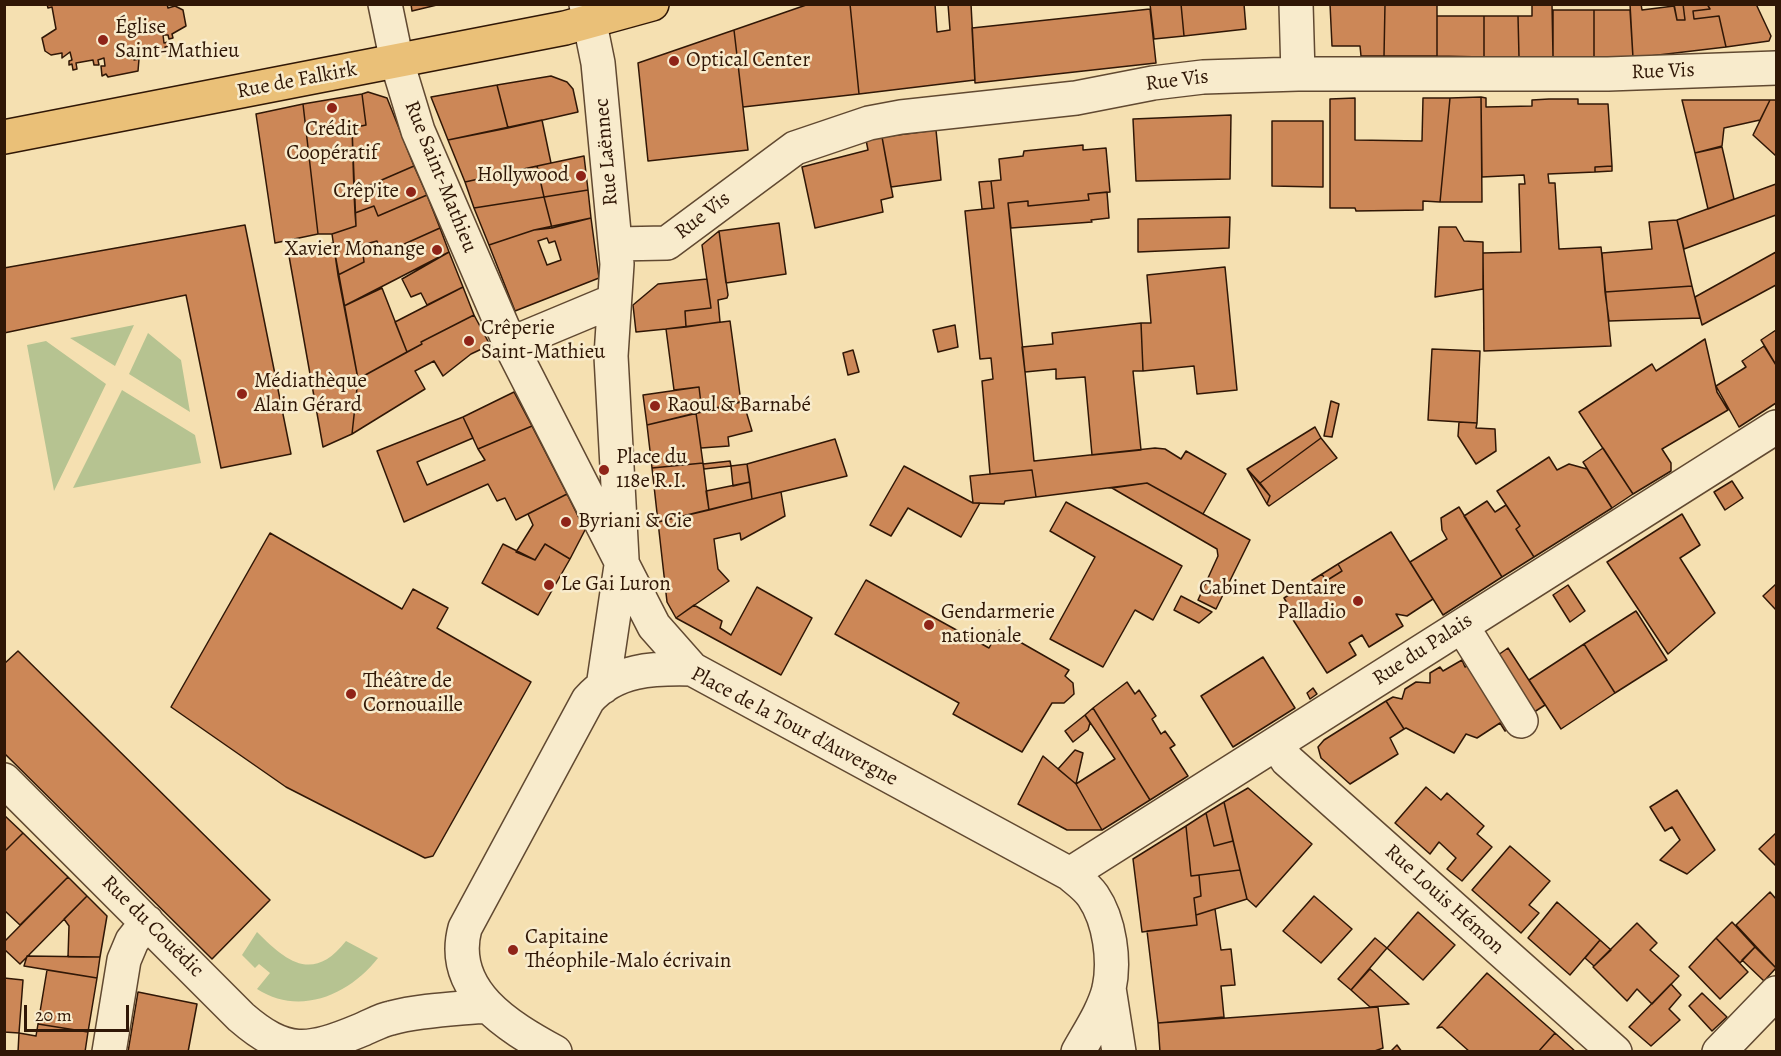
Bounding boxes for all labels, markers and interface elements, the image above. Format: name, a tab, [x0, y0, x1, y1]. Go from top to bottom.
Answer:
place label: Église Saint-Mathieu	[115, 15, 239, 65]
marker: Église Saint-Mathieu	[96, 33, 110, 47]
place label: Optical Center	[686, 48, 810, 74]
marker: Optical Center	[667, 54, 681, 68]
street label: Rue de Falkirk	[235, 57, 359, 105]
street label: Rue Vis	[1631, 58, 1695, 86]
street label: Rue Vis	[1144, 65, 1210, 97]
street label: Rue Saint-Mathieu	[398, 97, 482, 257]
street label: Rue Laënnec	[590, 97, 624, 207]
marker: Crédit Coopératif	[325, 101, 339, 115]
place label: Crédit Coopératif	[286, 117, 378, 167]
place label: Hollywood	[477, 163, 569, 189]
marker: Hollywood	[574, 169, 588, 183]
place label: Crêp'ite	[333, 179, 399, 205]
marker: Crêp'ite	[404, 185, 418, 199]
street label: Rue Vis	[670, 187, 736, 245]
place label: Xavier Monange	[285, 237, 425, 263]
marker: Xavier Monange	[430, 243, 444, 257]
place label: Crêperie Saint-Mathieu	[481, 316, 605, 366]
marker: Crêperie Saint-Mathieu	[462, 334, 476, 348]
place label: Médiathèque Alain Gérard	[254, 369, 367, 419]
marker: Médiathèque Alain Gérard	[235, 387, 249, 401]
place label: Raoul & Barnabé	[667, 393, 811, 419]
marker: Raoul & Barnabé	[648, 399, 662, 413]
place label: Place du 118e R.I.	[616, 445, 687, 495]
marker: Place du 118e R.I.	[597, 463, 611, 477]
place label: Byriani & Cie	[578, 509, 692, 535]
marker: Byriani & Cie	[559, 515, 573, 529]
place label: Le Gai Luron	[561, 572, 671, 598]
place label: Cabinet Dentaire Palladio	[1199, 576, 1346, 626]
marker: Le Gai Luron	[542, 578, 556, 592]
marker: Cabinet Dentaire Palladio	[1351, 594, 1365, 608]
place label: Gendarmerie nationale	[941, 600, 1055, 650]
street label: Rue du Palais	[1368, 608, 1478, 692]
marker: Gendarmerie nationale	[922, 618, 936, 632]
street label: Place de la Tour d'Auvergne	[686, 662, 902, 792]
place label: Théâtre de Cornouaille	[363, 669, 463, 719]
marker: Théâtre de Cornouaille	[344, 687, 358, 701]
street label: Rue Louis Hémon	[1379, 840, 1509, 960]
street label: Rue du Couëdic	[96, 871, 208, 983]
place label: Capitaine Théophile-Malo écrivain	[525, 925, 731, 975]
marker: Capitaine Théophile-Malo écrivain	[506, 943, 520, 957]
scale bar	[27, 993, 132, 1031]
text: 20 m	[35, 1003, 72, 1027]

